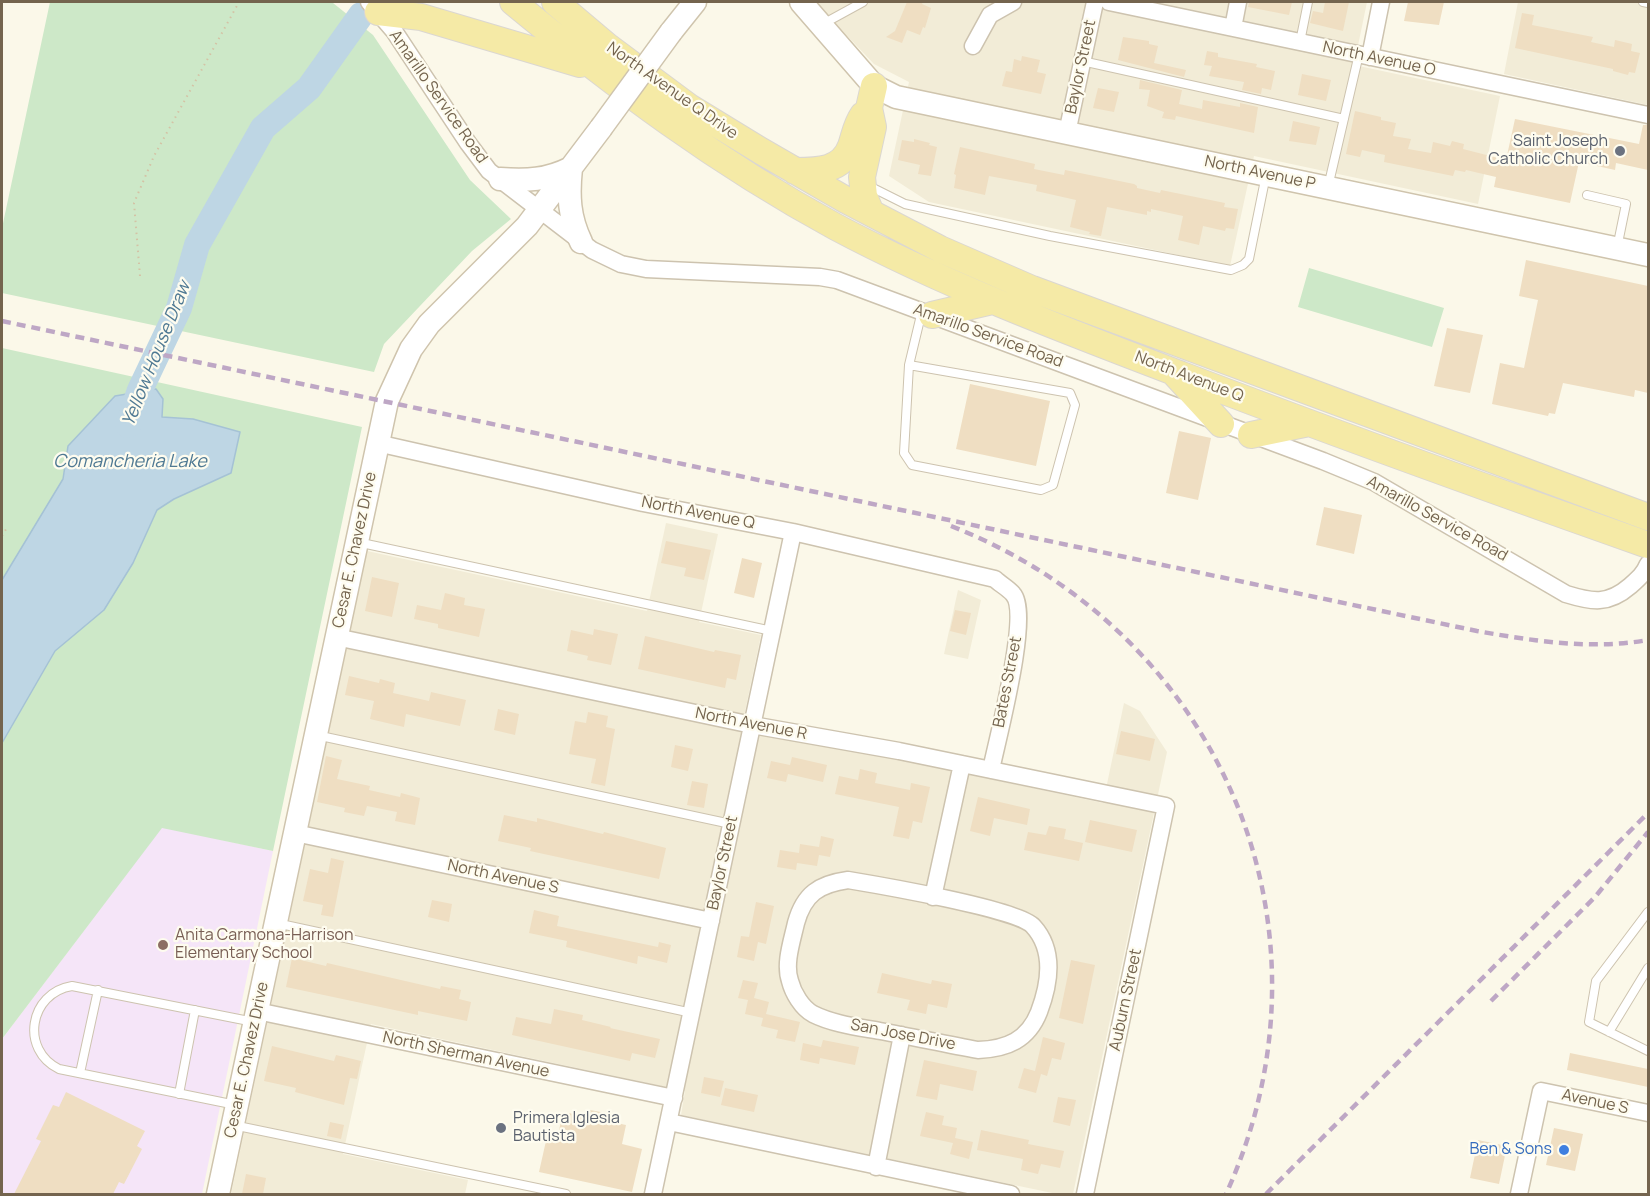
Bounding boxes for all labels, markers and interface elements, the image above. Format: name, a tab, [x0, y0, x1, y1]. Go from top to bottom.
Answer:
street label: Baylor Street	[1062, 18, 1100, 116]
street label: Amarillo Service Road	[385, 27, 491, 167]
street label: North Avenue O	[1321, 38, 1437, 80]
street label: North Avenue Q Drive	[603, 39, 741, 143]
place label: Saint Joseph Catholic Church	[1488, 132, 1608, 170]
marker: Saint Joseph Catholic Church	[1613, 144, 1627, 158]
street label: North Avenue P	[1203, 152, 1317, 194]
water label: Yellow House Draw	[118, 279, 196, 429]
street label: Amarillo Service Road	[910, 300, 1066, 372]
street label: North Avenue Q	[1132, 347, 1246, 407]
water label: Comancheria Lake	[53, 451, 207, 473]
street label: Cesar E. Chavez Drive	[329, 470, 381, 630]
street label: Amarillo Service Road	[1363, 472, 1511, 566]
street label: North Avenue Q	[640, 493, 756, 533]
street label: Bates Street	[990, 635, 1026, 729]
street label: North Avenue R	[694, 704, 808, 744]
street label: Baylor Street	[704, 814, 742, 912]
street label: North Avenue S	[446, 856, 560, 898]
place label: Anita Carmona-Harrison Elementary School	[175, 926, 354, 964]
marker: Anita Carmona-Harrison Elementary School	[156, 938, 170, 952]
street label: Auburn Street	[1106, 947, 1146, 1053]
street label: Cesar E. Chavez Drive	[221, 980, 273, 1140]
street label: San Jose Drive	[849, 1015, 957, 1055]
street label: North Sherman Avenue	[381, 1028, 551, 1082]
street label: Avenue S	[1560, 1086, 1630, 1118]
place label: Primera Iglesia Bautista	[513, 1109, 620, 1147]
marker: Primera Iglesia Bautista	[494, 1121, 508, 1135]
place label: Ben & Sons	[1470, 1140, 1552, 1160]
marker: Ben & Sons	[1557, 1143, 1571, 1157]

